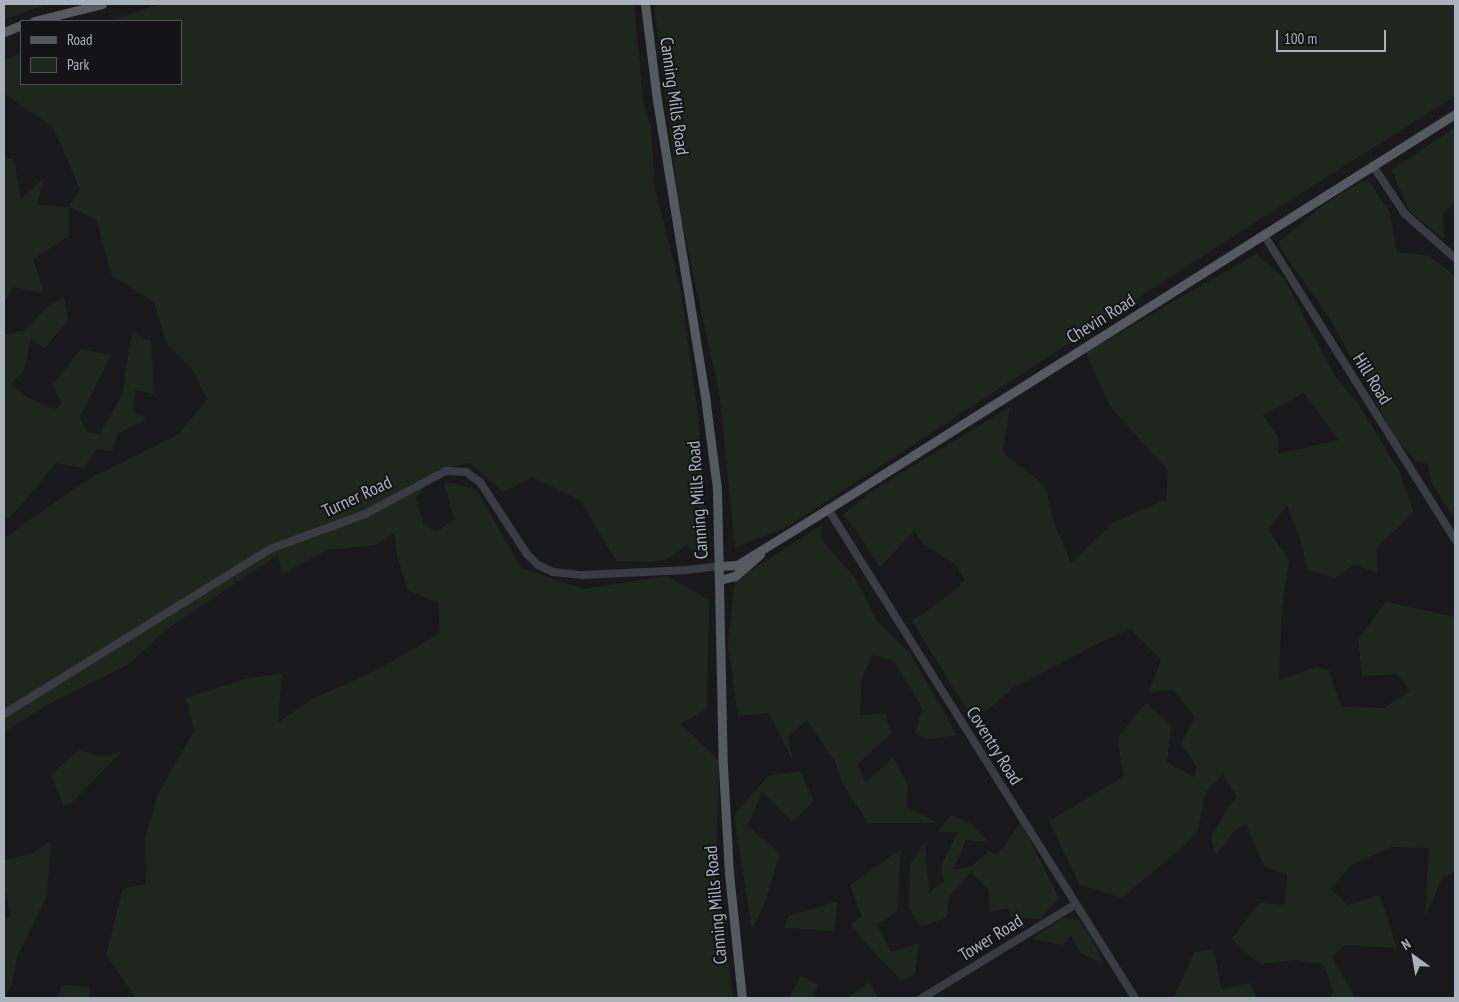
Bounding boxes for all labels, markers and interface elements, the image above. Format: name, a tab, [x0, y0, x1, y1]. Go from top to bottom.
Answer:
legend	[20, 20, 182, 85]
scale bar	[1279, 20, 1389, 52]
text: 100 m	[1284, 29, 1317, 48]
text: Road	[67, 30, 93, 49]
street label: Canning Mills Road	[655, 36, 693, 156]
text: Park	[67, 55, 89, 74]
street label: Chevin Road	[1063, 290, 1139, 348]
street label: Hill Road	[1348, 349, 1396, 409]
street label: Canning Mills Road	[683, 440, 713, 560]
street label: Turner Road	[319, 472, 395, 522]
street label: Coventry Road	[961, 703, 1027, 789]
street label: Canning Mills Road	[700, 845, 732, 965]
street label: Tower Road	[955, 910, 1027, 966]
north arrow	[1389, 932, 1439, 982]
text: N	[1398, 935, 1414, 954]

